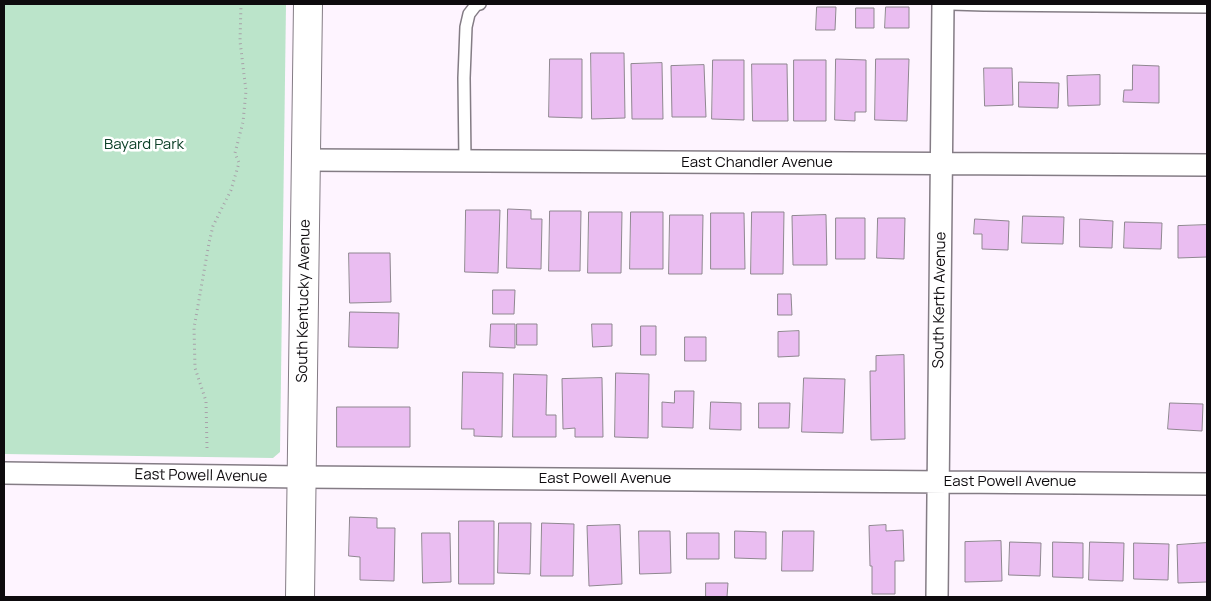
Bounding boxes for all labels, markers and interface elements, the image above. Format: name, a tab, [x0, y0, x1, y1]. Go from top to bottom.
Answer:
park label: Bayard Park	[104, 136, 184, 154]
street label: East Chandler Avenue	[681, 154, 833, 172]
street label: South Kentucky Avenue	[294, 219, 314, 383]
street label: South Kerth Avenue	[930, 232, 950, 368]
street label: East Powell Avenue	[135, 466, 267, 486]
street label: East Powell Avenue	[539, 470, 671, 488]
street label: East Powell Avenue	[944, 473, 1076, 491]

